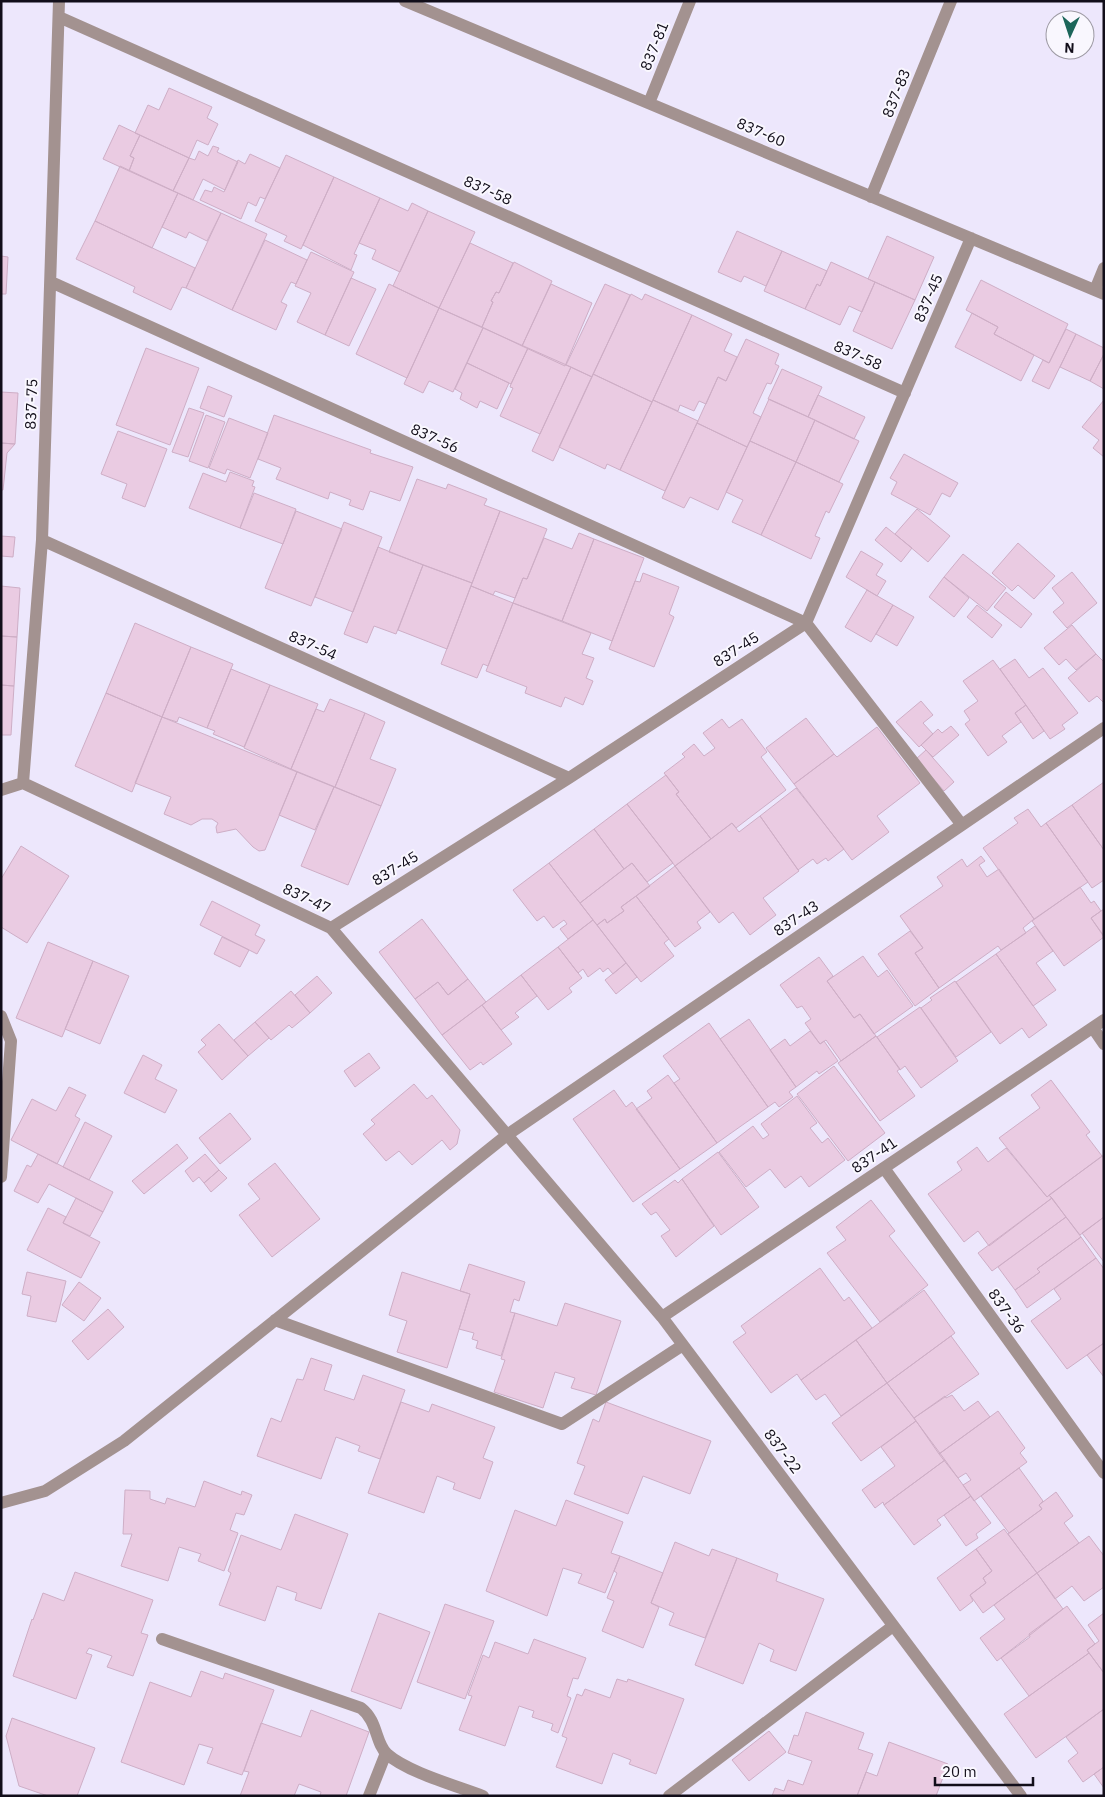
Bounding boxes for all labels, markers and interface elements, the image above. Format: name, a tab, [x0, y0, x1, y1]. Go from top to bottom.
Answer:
north arrow	[1045, 10, 1095, 60]
street label: 837-81	[636, 19, 672, 73]
text: N	[1064, 39, 1075, 57]
street label: 837-83	[878, 66, 914, 120]
street label: 837-60	[734, 113, 788, 151]
street label: 837-58	[461, 171, 515, 209]
street label: 837-45	[909, 271, 947, 325]
street label: 837-58	[831, 336, 885, 374]
street label: 837-75	[21, 378, 41, 430]
street label: 837-56	[408, 419, 462, 457]
street label: 837-54	[286, 626, 340, 664]
street label: 837-45	[709, 627, 763, 671]
street label: 837-45	[368, 846, 422, 890]
street label: 837-47	[280, 879, 334, 917]
street label: 837-43	[770, 896, 822, 940]
street label: 837-41	[848, 1133, 900, 1177]
street label: 837-36	[984, 1285, 1030, 1337]
street label: 837-22	[760, 1425, 806, 1477]
scale bar	[935, 1754, 1032, 1786]
text: 20 m	[942, 1762, 977, 1781]

